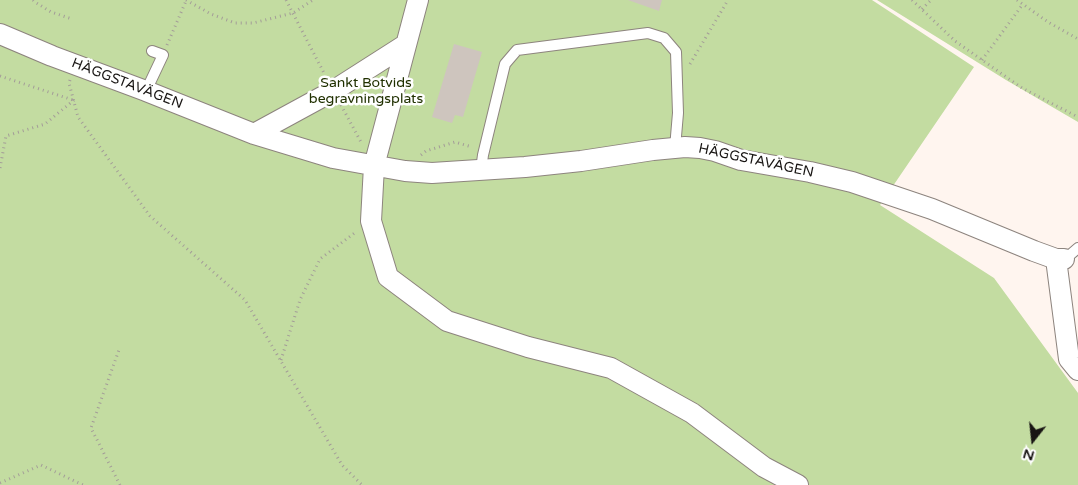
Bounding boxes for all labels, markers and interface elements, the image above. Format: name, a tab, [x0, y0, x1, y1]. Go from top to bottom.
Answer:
street label: HÄGGSTAVÄGEN	[69, 55, 185, 113]
park label: Sankt Botvids begravningsplats	[309, 75, 423, 108]
street label: HÄGGSTAVÄGEN	[697, 141, 815, 181]
north arrow	[1008, 415, 1058, 465]
text: N	[1021, 445, 1036, 465]

